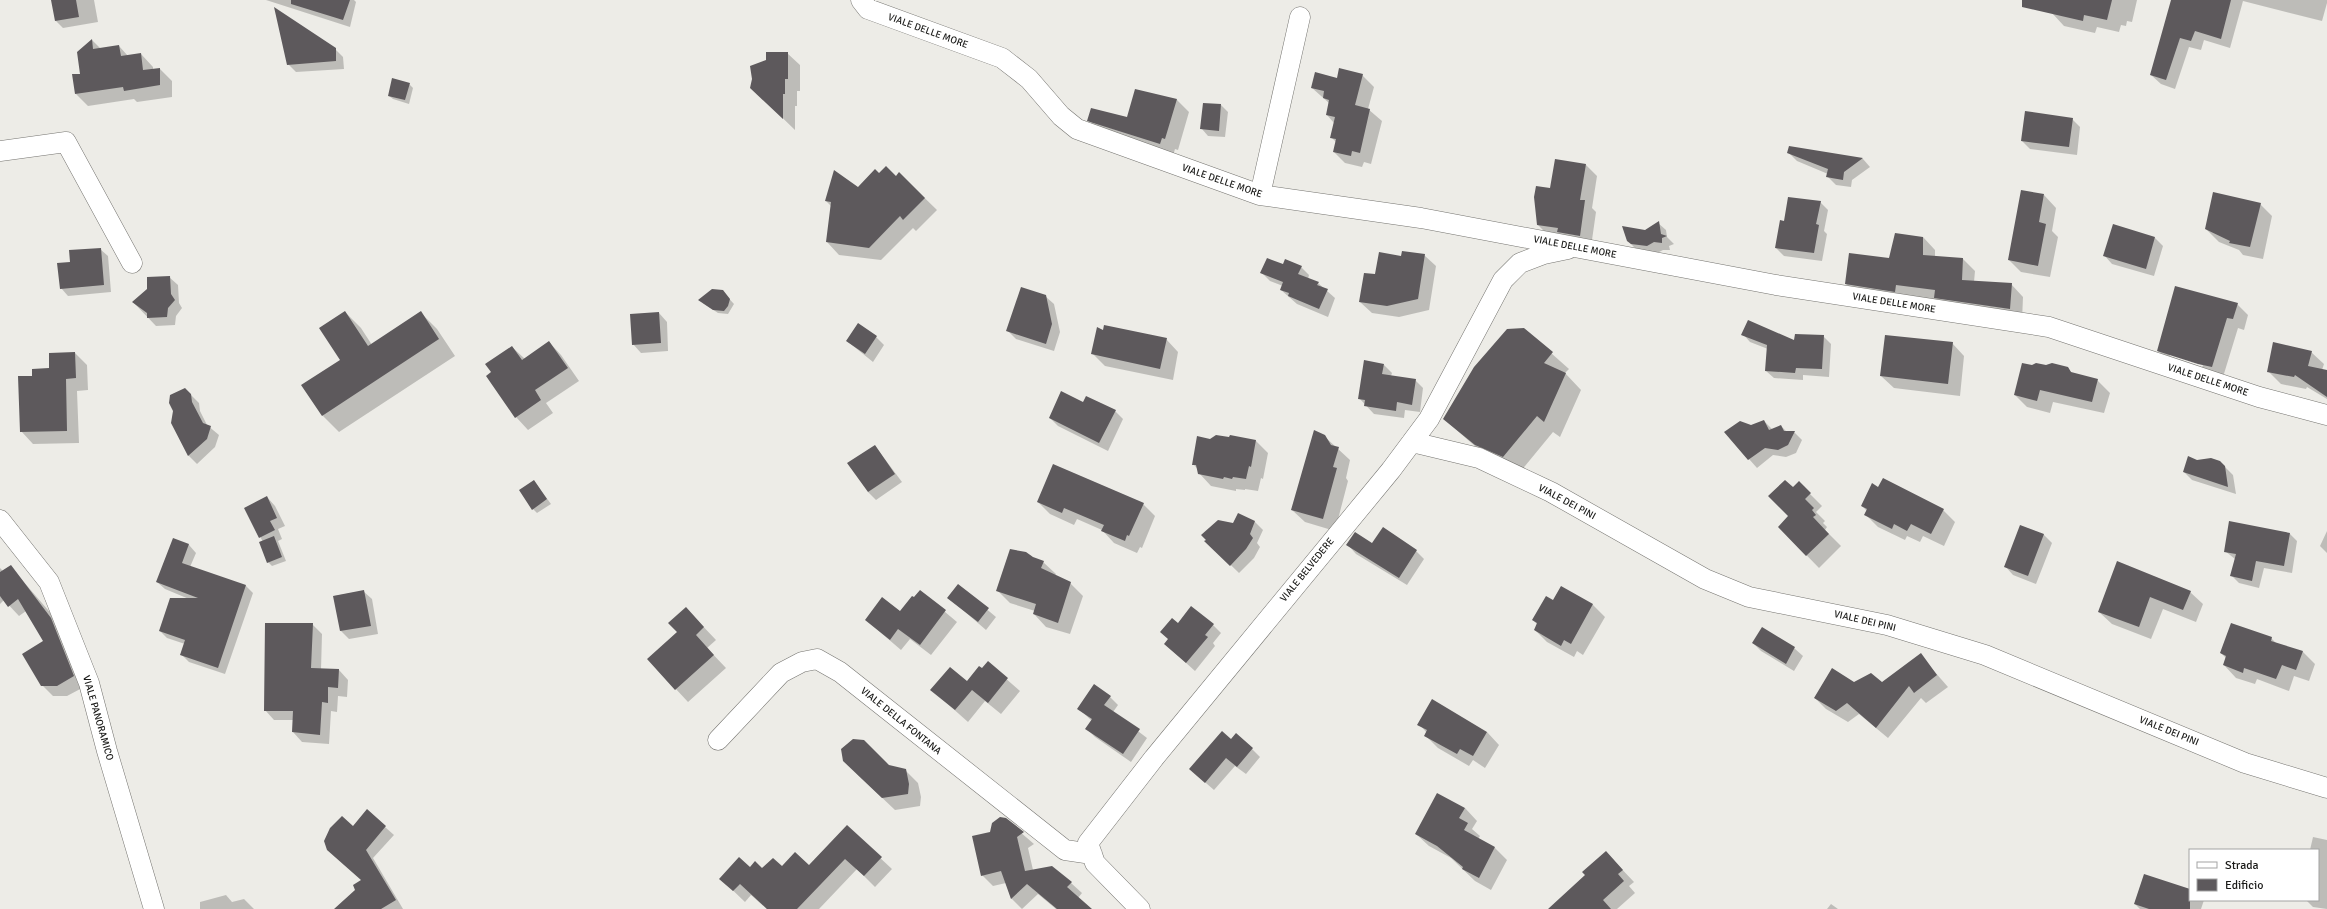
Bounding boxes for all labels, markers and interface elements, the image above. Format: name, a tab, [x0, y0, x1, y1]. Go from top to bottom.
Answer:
street label: VIALE DELLE MORE	[886, 11, 970, 51]
street label: VIALE DELLE MORE	[1180, 162, 1264, 201]
street label: VIALE DELLE MORE	[1532, 233, 1618, 261]
street label: VIALE DELLE MORE	[1851, 290, 1937, 316]
street label: VIALE DELLE MORE	[2166, 361, 2250, 399]
street label: VIALE DEI PINI	[1536, 482, 1598, 522]
street label: VIALE BELVEDERE	[1277, 535, 1337, 604]
street label: VIALE DEI PINI	[1833, 608, 1897, 634]
street label: VIALE PANORAMICO	[80, 674, 116, 762]
street label: VIALE DELLA FONTANA	[858, 685, 944, 757]
street label: VIALE DEI PINI	[2137, 714, 2201, 748]
legend	[2189, 849, 2319, 901]
text: Strada	[2225, 858, 2259, 873]
text: Edificio	[2225, 878, 2263, 893]

